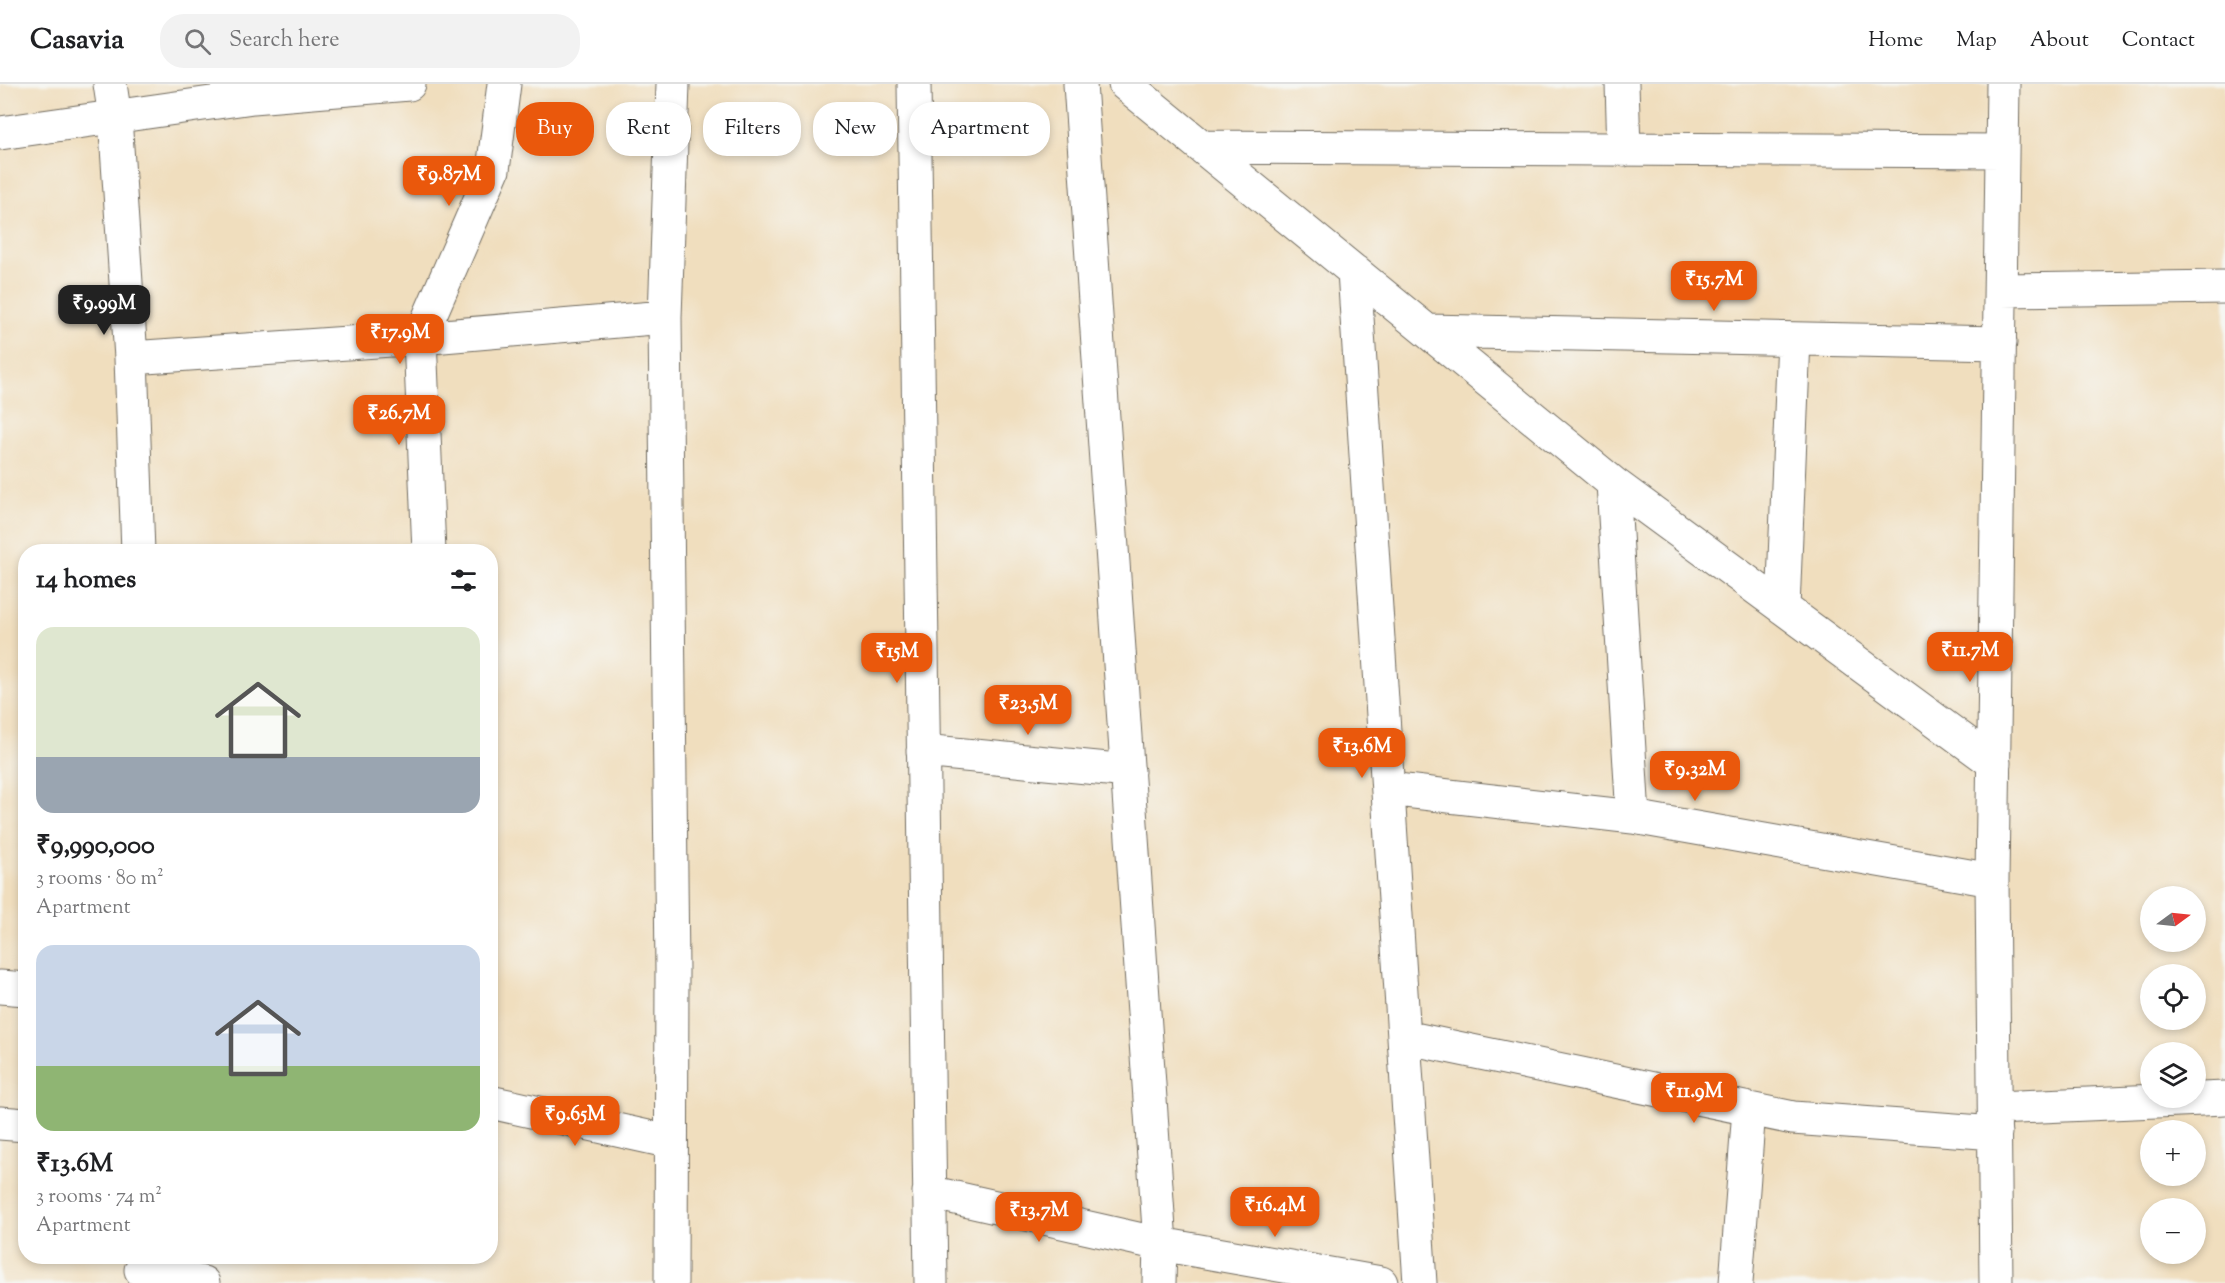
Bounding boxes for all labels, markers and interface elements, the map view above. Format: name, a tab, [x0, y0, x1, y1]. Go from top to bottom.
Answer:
search box	[160, 14, 580, 68]
text: Casavia	[30, 21, 124, 61]
icon: search	[181, 25, 214, 58]
text: Search here	[229, 25, 339, 57]
text: Home	[1868, 26, 1923, 56]
text: Map	[1956, 26, 1997, 56]
text: About	[2030, 26, 2089, 56]
text: Contact	[2122, 26, 2195, 56]
chip: Buy	[516, 102, 594, 156]
chip: Rent	[606, 102, 691, 156]
chip: Filters	[703, 102, 801, 156]
chip: New	[813, 102, 897, 156]
chip: Apartment	[909, 102, 1050, 156]
pin: ₹9.87M	[400, 156, 498, 207]
text: ₹9.87M	[417, 161, 481, 190]
pin: ₹15.7M	[1665, 261, 1763, 312]
text: ₹15.7M	[1685, 266, 1743, 295]
pin: ₹9.99M	[55, 285, 153, 336]
text: ₹9.99M	[72, 290, 136, 319]
pin: ₹17.9M	[351, 314, 449, 365]
text: ₹17.9M	[370, 319, 430, 348]
pin: ₹26.7M	[350, 395, 448, 446]
text: ₹26.7M	[367, 400, 431, 429]
text: 14 homes	[36, 562, 136, 599]
icon: filters	[447, 564, 480, 597]
pin: ₹11.7M	[1921, 632, 2019, 683]
pin: ₹15M	[861, 633, 933, 684]
text: ₹11.7M	[1941, 637, 1999, 666]
text: ₹15M	[875, 638, 919, 667]
icon: home	[204, 666, 312, 774]
pin: ₹23.5M	[979, 685, 1077, 736]
text: ₹23.5M	[998, 690, 1058, 719]
pin: ₹13.6M	[1313, 728, 1411, 779]
text: ₹13.6M	[1332, 733, 1392, 762]
pin: ₹9.32M	[1646, 751, 1744, 802]
text: ₹9.32M	[1664, 756, 1726, 785]
text: ₹9,990,000	[36, 828, 155, 865]
text: 3 rooms · 80 m²	[36, 865, 164, 894]
north arrow	[2140, 886, 2206, 952]
map controls	[2140, 886, 2206, 1264]
text: Apartment	[36, 894, 131, 923]
button: locate	[2140, 964, 2206, 1030]
icon: home	[204, 984, 312, 1092]
button: layers	[2140, 1042, 2206, 1108]
pin: ₹11.9M	[1645, 1073, 1743, 1124]
text: ₹11.9M	[1665, 1078, 1723, 1107]
pin: ₹9.65M	[526, 1096, 624, 1147]
text: ₹9.65M	[545, 1101, 605, 1130]
button: +	[2140, 1120, 2206, 1186]
text: ₹13.6M	[36, 1146, 113, 1183]
text: 3 rooms · 74 m²	[36, 1183, 162, 1212]
pin: ₹16.4M	[1226, 1187, 1324, 1238]
pin: ₹13.7M	[990, 1192, 1088, 1243]
text: ₹16.4M	[1244, 1192, 1306, 1221]
text: ₹13.7M	[1009, 1197, 1069, 1226]
button: −	[2140, 1198, 2206, 1264]
text: Apartment	[36, 1212, 131, 1241]

